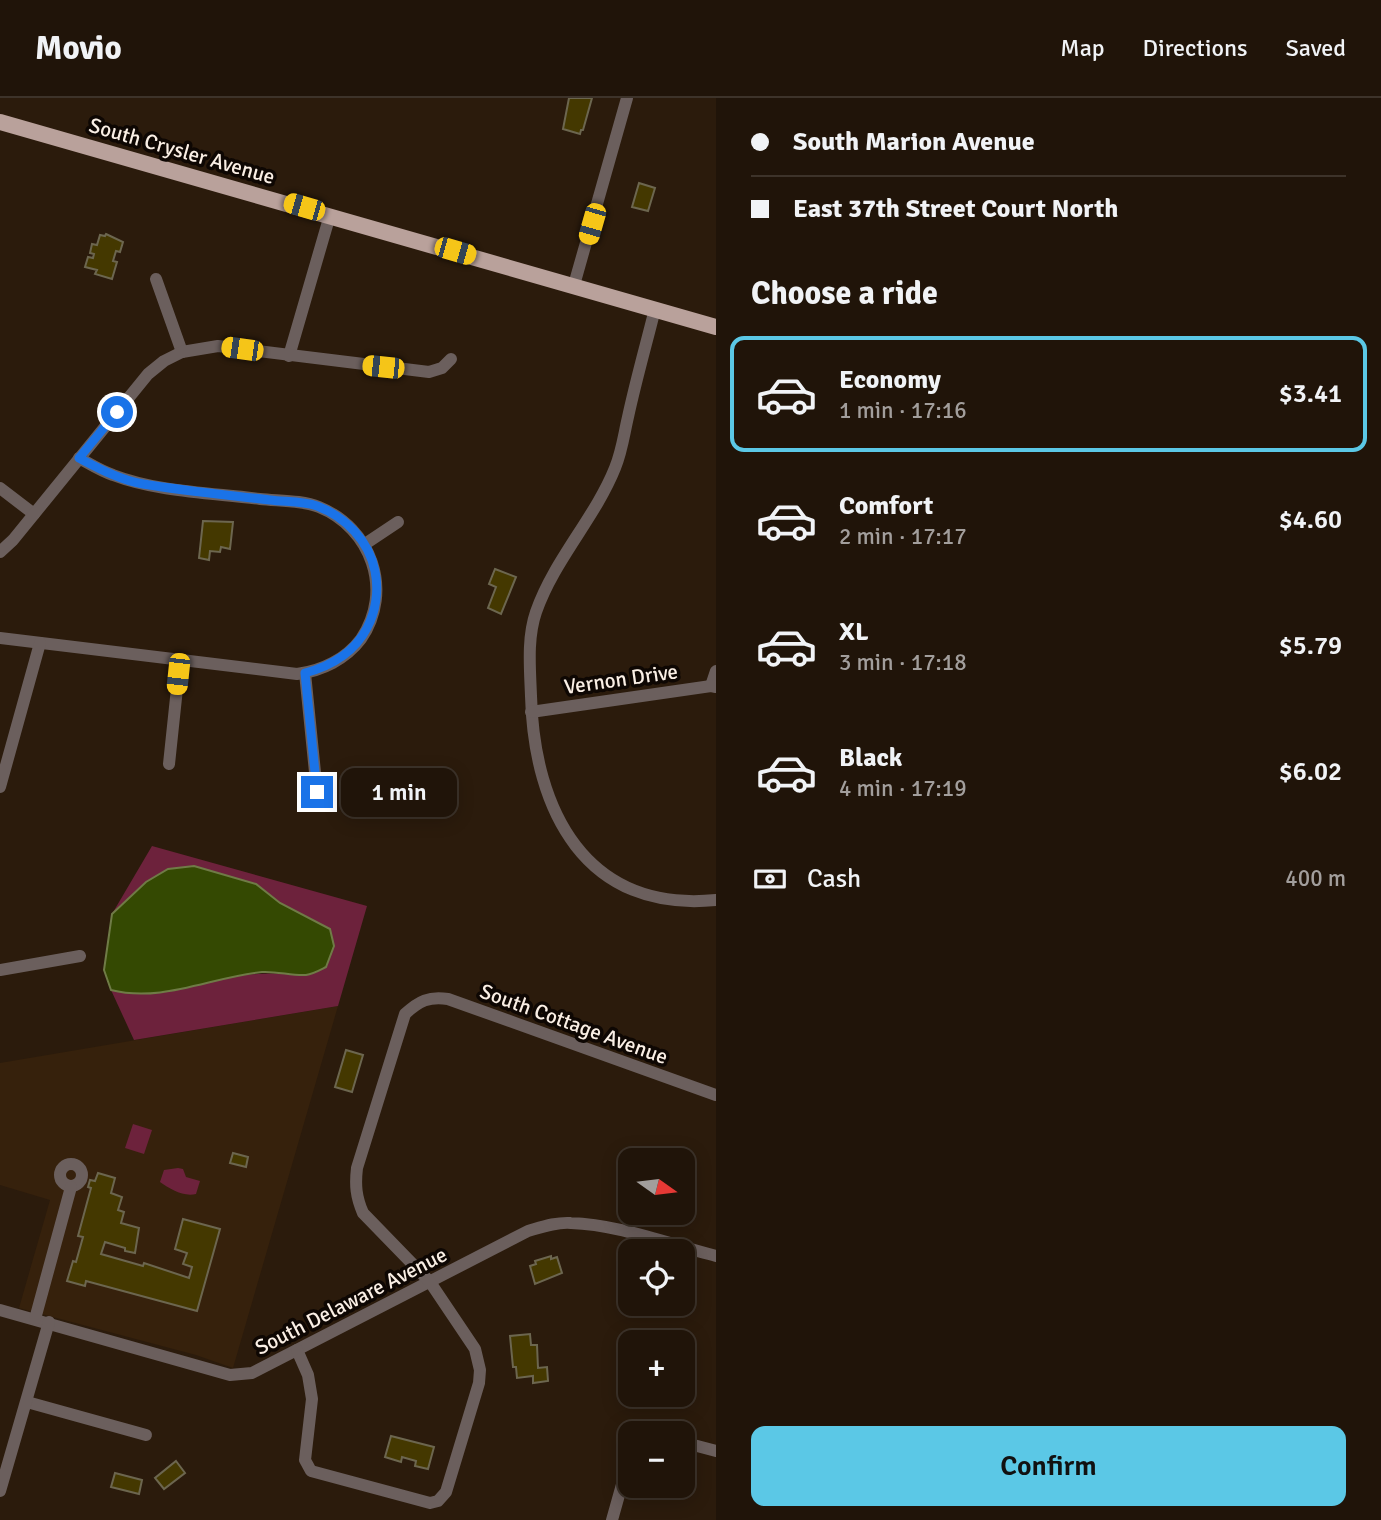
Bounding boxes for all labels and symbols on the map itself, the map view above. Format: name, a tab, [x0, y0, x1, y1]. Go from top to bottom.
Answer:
street label: South Crysler Avenue	[86, 112, 278, 190]
car	[281, 191, 328, 223]
car	[577, 201, 608, 247]
car	[432, 235, 479, 267]
car	[220, 336, 265, 362]
car	[362, 354, 405, 380]
route start	[101, 396, 133, 428]
car	[166, 652, 191, 696]
street label: Vernon Drive	[562, 658, 680, 700]
callout: 1 min	[342, 768, 457, 816]
route end	[301, 776, 333, 808]
street label: South Cottage Avenue	[477, 978, 671, 1070]
north arrow	[618, 1148, 695, 1225]
street label: South Delaware Avenue	[251, 1241, 451, 1361]

